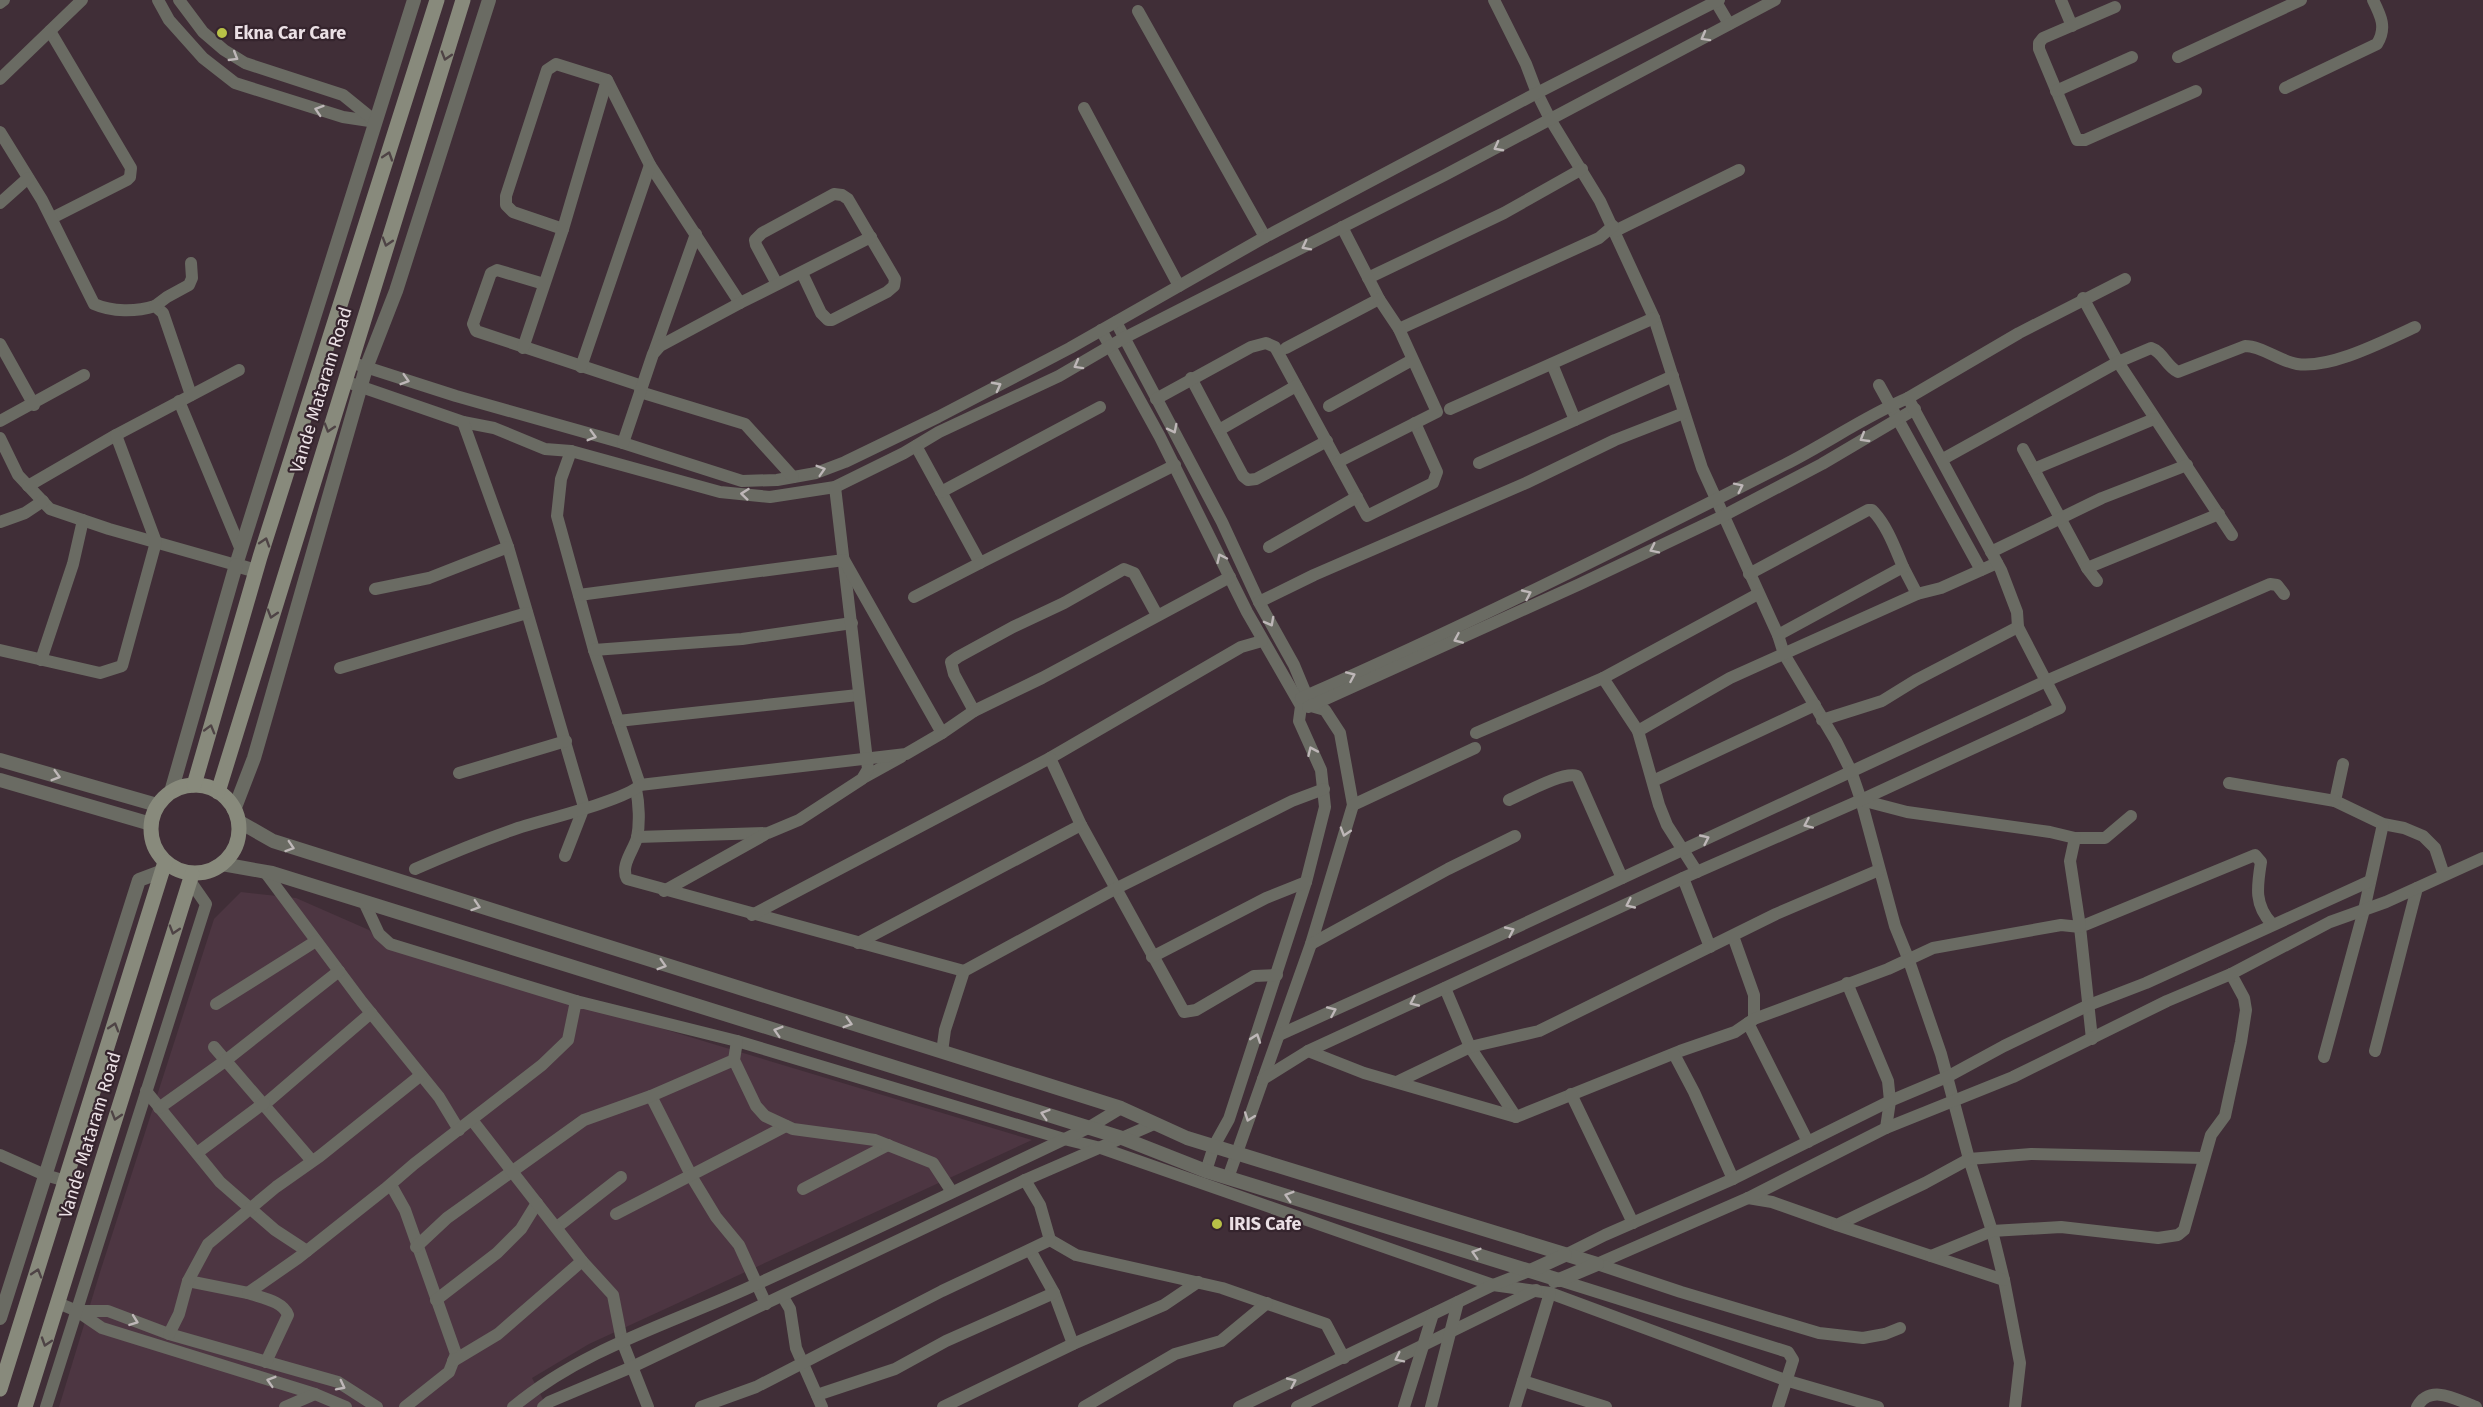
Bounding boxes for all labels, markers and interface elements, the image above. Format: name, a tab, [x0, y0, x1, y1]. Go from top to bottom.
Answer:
place label: Ekna Car Care	[234, 22, 346, 44]
marker: Ekna Car Care	[215, 26, 229, 40]
one-way arrow	[1700, 30, 1711, 41]
one-way arrow	[228, 49, 238, 61]
one-way arrow	[441, 50, 453, 61]
one-way arrow	[314, 105, 325, 117]
one-way arrow	[1494, 140, 1505, 151]
one-way arrow	[381, 151, 393, 162]
one-way arrow	[382, 236, 395, 247]
one-way arrow	[1302, 238, 1313, 250]
street label: Vande Mataram Road	[285, 304, 357, 476]
one-way arrow	[1074, 358, 1084, 370]
one-way arrow	[399, 373, 410, 386]
one-way arrow	[991, 382, 1001, 393]
one-way arrow	[324, 422, 336, 433]
one-way arrow	[1166, 423, 1177, 433]
one-way arrow	[586, 429, 597, 441]
one-way arrow	[1860, 431, 1870, 443]
one-way arrow	[815, 465, 826, 477]
one-way arrow	[1733, 482, 1744, 494]
one-way arrow	[740, 488, 749, 501]
one-way arrow	[258, 537, 271, 548]
one-way arrow	[1650, 541, 1661, 553]
one-way arrow	[1217, 554, 1229, 565]
one-way arrow	[1521, 589, 1532, 601]
one-way arrow	[267, 609, 279, 619]
one-way arrow	[1263, 616, 1274, 626]
one-way arrow	[1454, 632, 1465, 644]
one-way arrow	[1344, 671, 1355, 683]
one-way arrow	[203, 724, 216, 734]
one-way arrow	[1307, 746, 1319, 757]
one-way arrow	[50, 769, 61, 781]
one-way arrow	[1803, 816, 1814, 828]
one-way arrow	[1340, 826, 1352, 837]
one-way arrow	[1699, 835, 1710, 847]
one-way arrow	[284, 839, 295, 852]
one-way arrow	[1625, 896, 1636, 908]
one-way arrow	[470, 899, 481, 911]
one-way arrow	[169, 924, 182, 935]
one-way arrow	[1503, 926, 1514, 938]
one-way arrow	[656, 958, 667, 970]
one-way arrow	[1410, 995, 1421, 1007]
one-way arrow	[1326, 1007, 1337, 1019]
one-way arrow	[842, 1016, 853, 1028]
one-way arrow	[107, 1022, 119, 1033]
one-way arrow	[773, 1026, 784, 1038]
one-way arrow	[1248, 1033, 1261, 1044]
street label: Vande Mataram Road	[54, 1049, 126, 1221]
one-way arrow	[1040, 1109, 1051, 1122]
one-way arrow	[111, 1110, 124, 1121]
one-way arrow	[1244, 1111, 1257, 1122]
one-way arrow	[1284, 1191, 1295, 1203]
place label: IRIS Cafe	[1229, 1213, 1301, 1235]
marker: IRIS Cafe	[1210, 1217, 1224, 1231]
one-way arrow	[1471, 1248, 1482, 1260]
one-way arrow	[30, 1268, 42, 1279]
one-way arrow	[128, 1313, 139, 1326]
one-way arrow	[41, 1336, 53, 1347]
one-way arrow	[1394, 1350, 1405, 1362]
one-way arrow	[266, 1376, 277, 1388]
one-way arrow	[335, 1378, 346, 1390]
one-way arrow	[1285, 1378, 1296, 1390]

